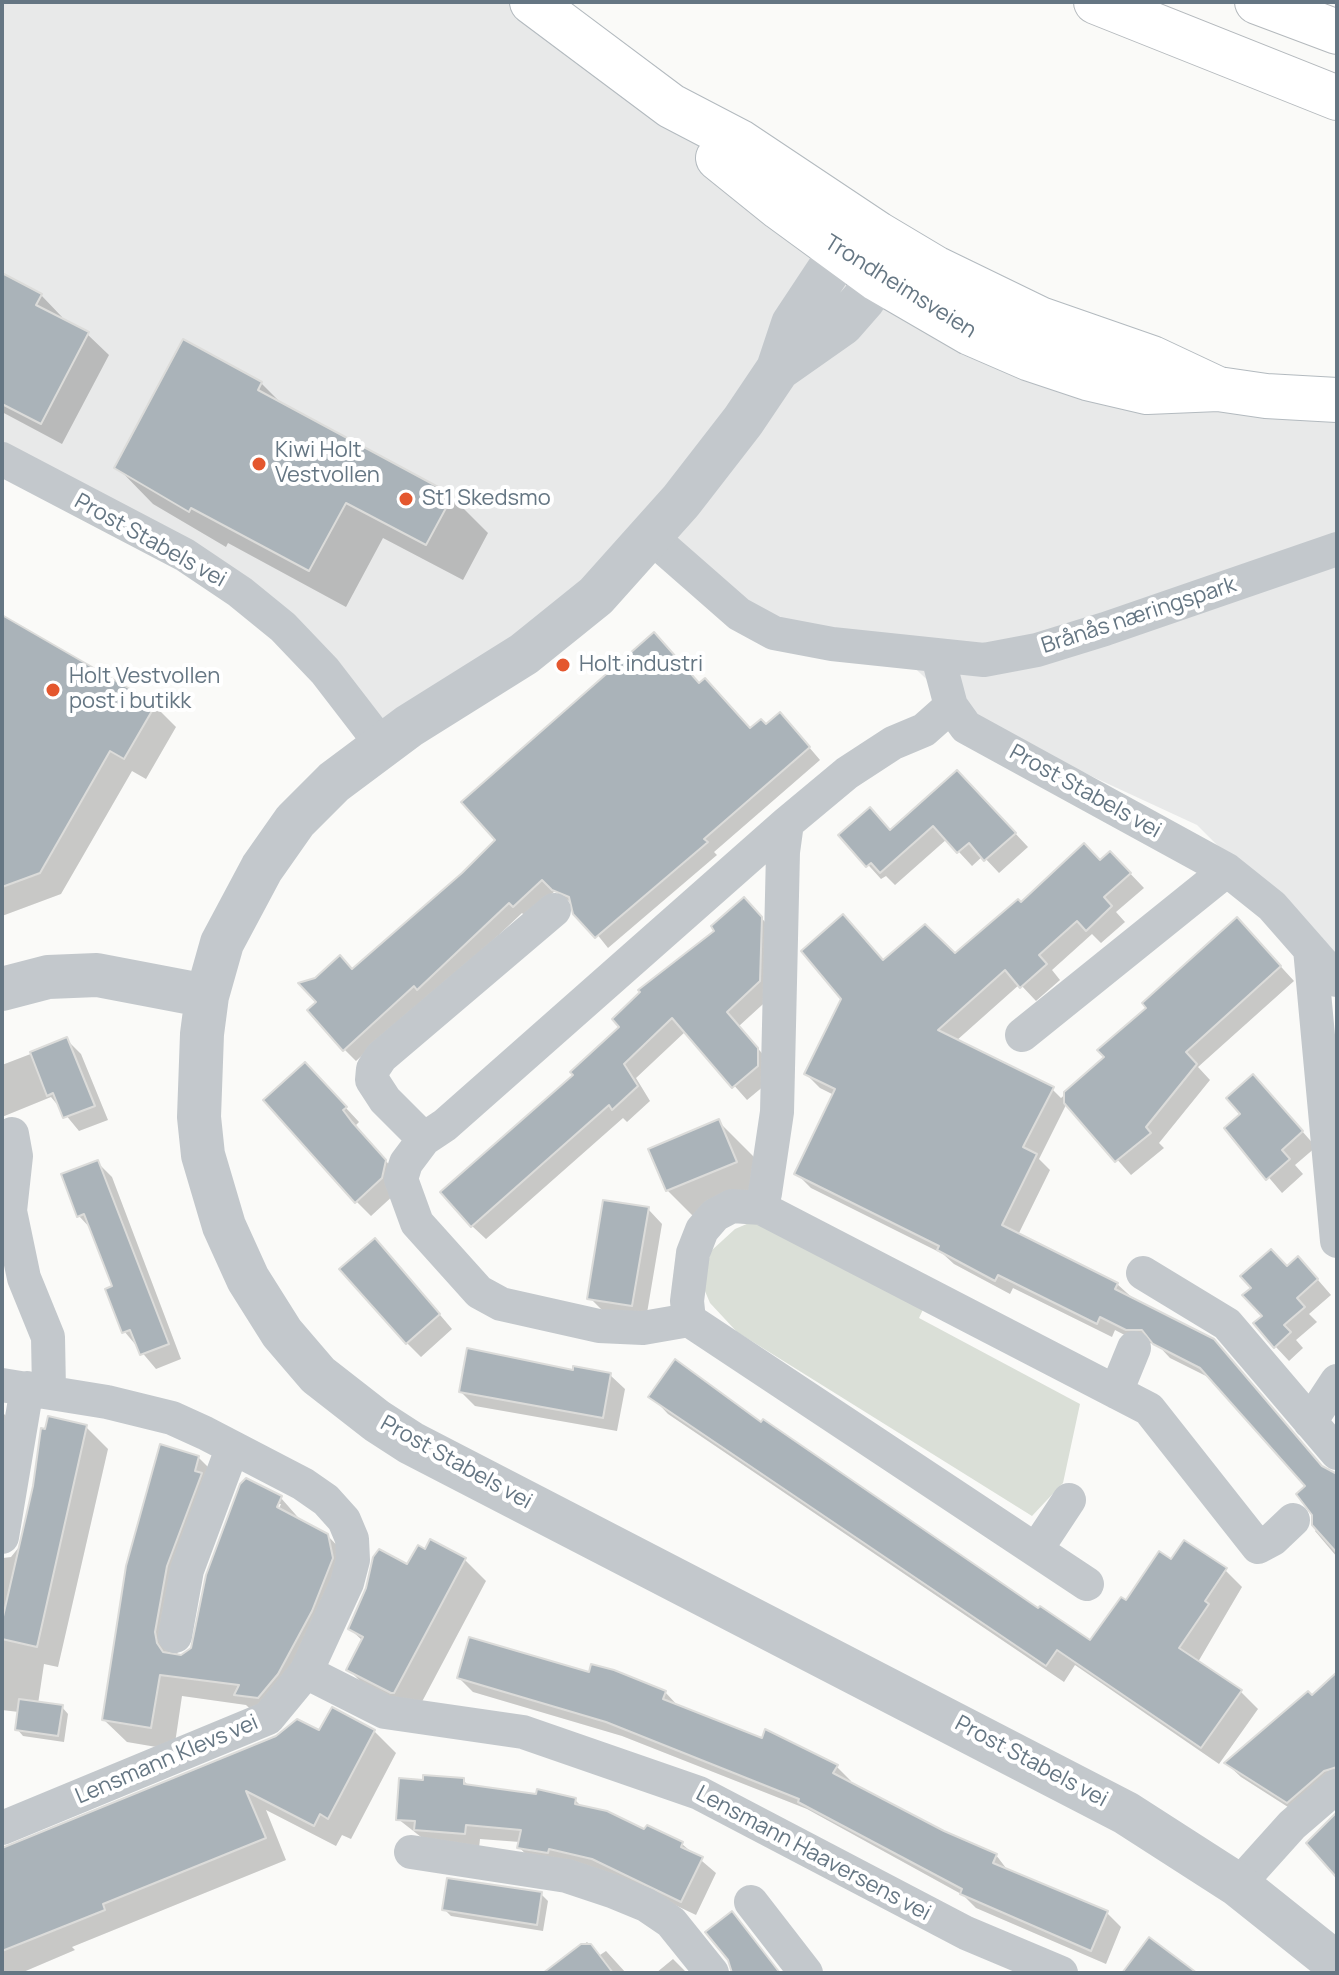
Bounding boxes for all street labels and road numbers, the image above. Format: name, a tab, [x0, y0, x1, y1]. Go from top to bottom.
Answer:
street label: Trondheimsveien	[819, 230, 981, 344]
street label: Prost Stabels vei	[70, 488, 230, 594]
street label: Brånås næringspark	[1038, 572, 1240, 660]
street label: Prost Stabels vei	[1005, 739, 1165, 845]
street label: Prost Stabels vei	[376, 1410, 536, 1516]
street label: Lensmann Klevs vei	[72, 1710, 262, 1810]
street label: Prost Stabels vei	[950, 1711, 1112, 1813]
street label: Lensmann Haaversens vei	[691, 1781, 935, 1927]

